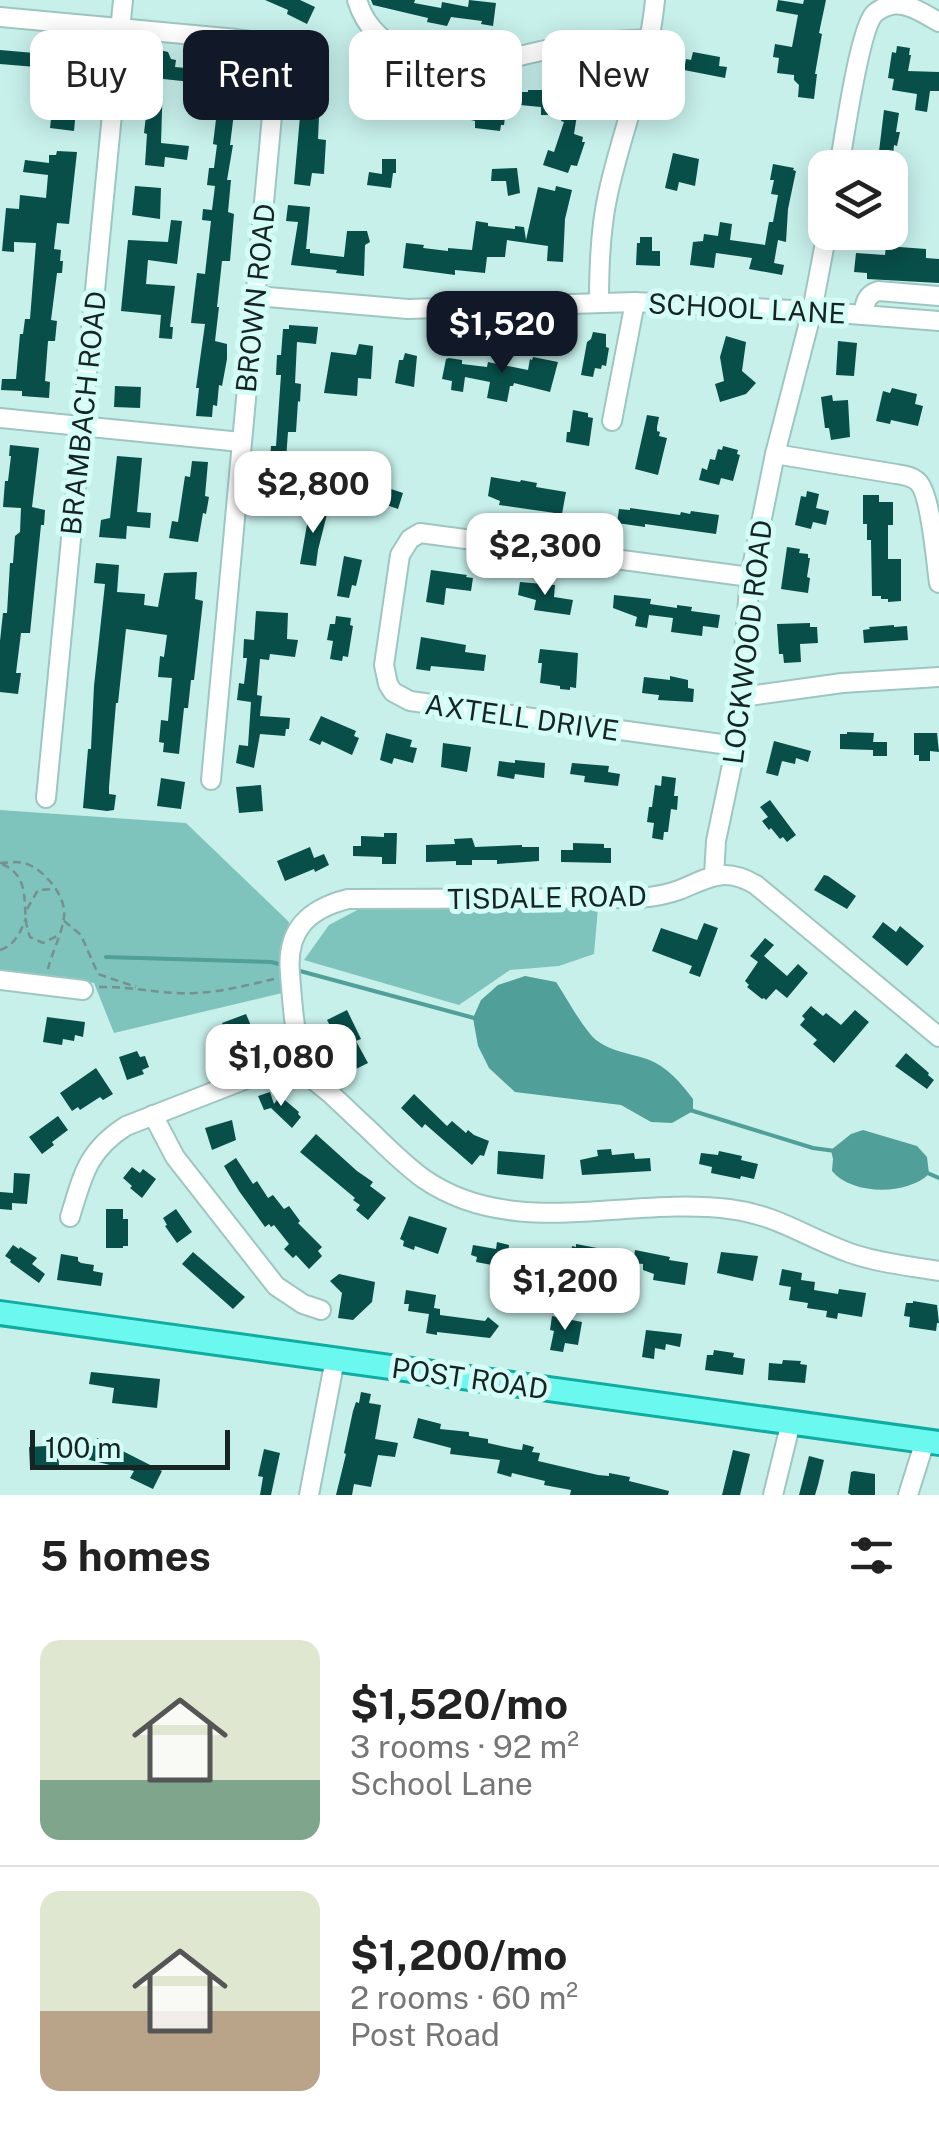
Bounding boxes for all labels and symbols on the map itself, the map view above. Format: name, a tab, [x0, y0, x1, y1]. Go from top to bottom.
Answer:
street label: BROWN ROAD	[229, 202, 281, 394]
street label: SCHOOL LANE	[647, 286, 847, 330]
street label: BRAMBACH ROAD	[54, 289, 112, 537]
pin: $1,520	[421, 291, 583, 376]
pin: $2,800	[232, 451, 394, 536]
pin: $2,300	[464, 513, 626, 598]
street label: LOCKWOOD ROAD	[716, 518, 778, 766]
street label: AXTELL DRIVE	[423, 687, 621, 747]
street label: TISDALE ROAD	[447, 879, 647, 915]
pin: $1,080	[200, 1024, 362, 1109]
pin: $1,200	[484, 1248, 646, 1333]
street label: POST ROAD	[390, 1351, 550, 1405]
scale bar	[30, 1425, 230, 1470]

